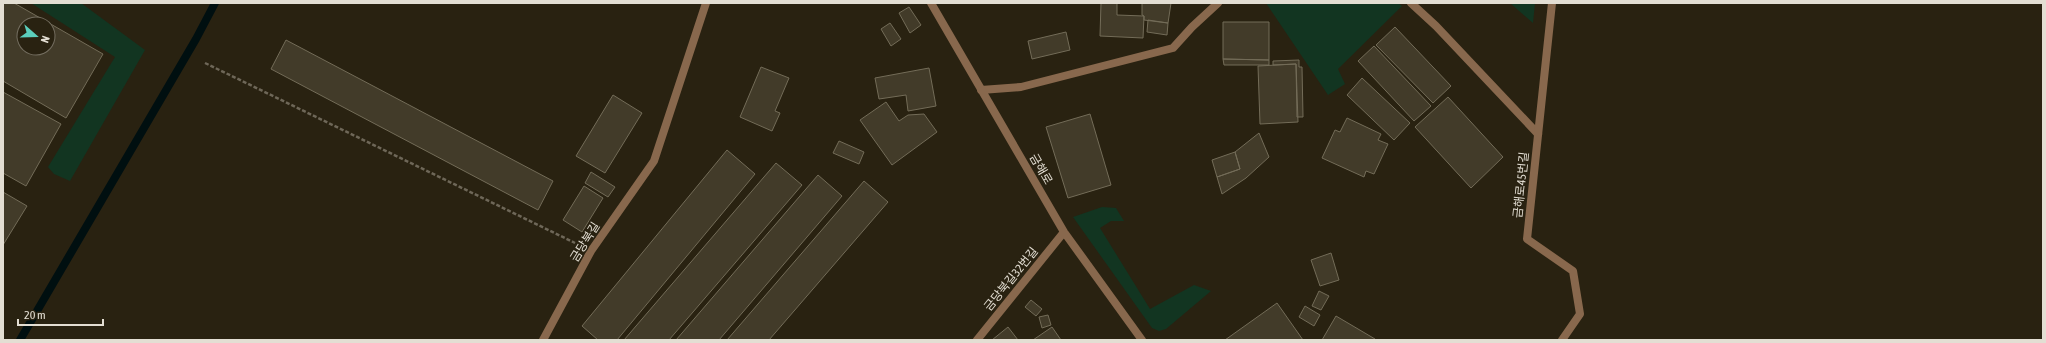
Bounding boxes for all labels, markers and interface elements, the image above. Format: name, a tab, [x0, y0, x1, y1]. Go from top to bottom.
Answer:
north arrow	[16, 16, 56, 56]
text: N	[39, 34, 52, 45]
street label: 금해로	[1027, 151, 1055, 187]
street label: 금해로45번길	[1511, 151, 1531, 219]
street label: 금당북길	[567, 220, 603, 264]
street label: 금당북길32번길	[981, 244, 1041, 314]
scale bar	[18, 301, 103, 327]
text: 20 m	[24, 308, 46, 322]

